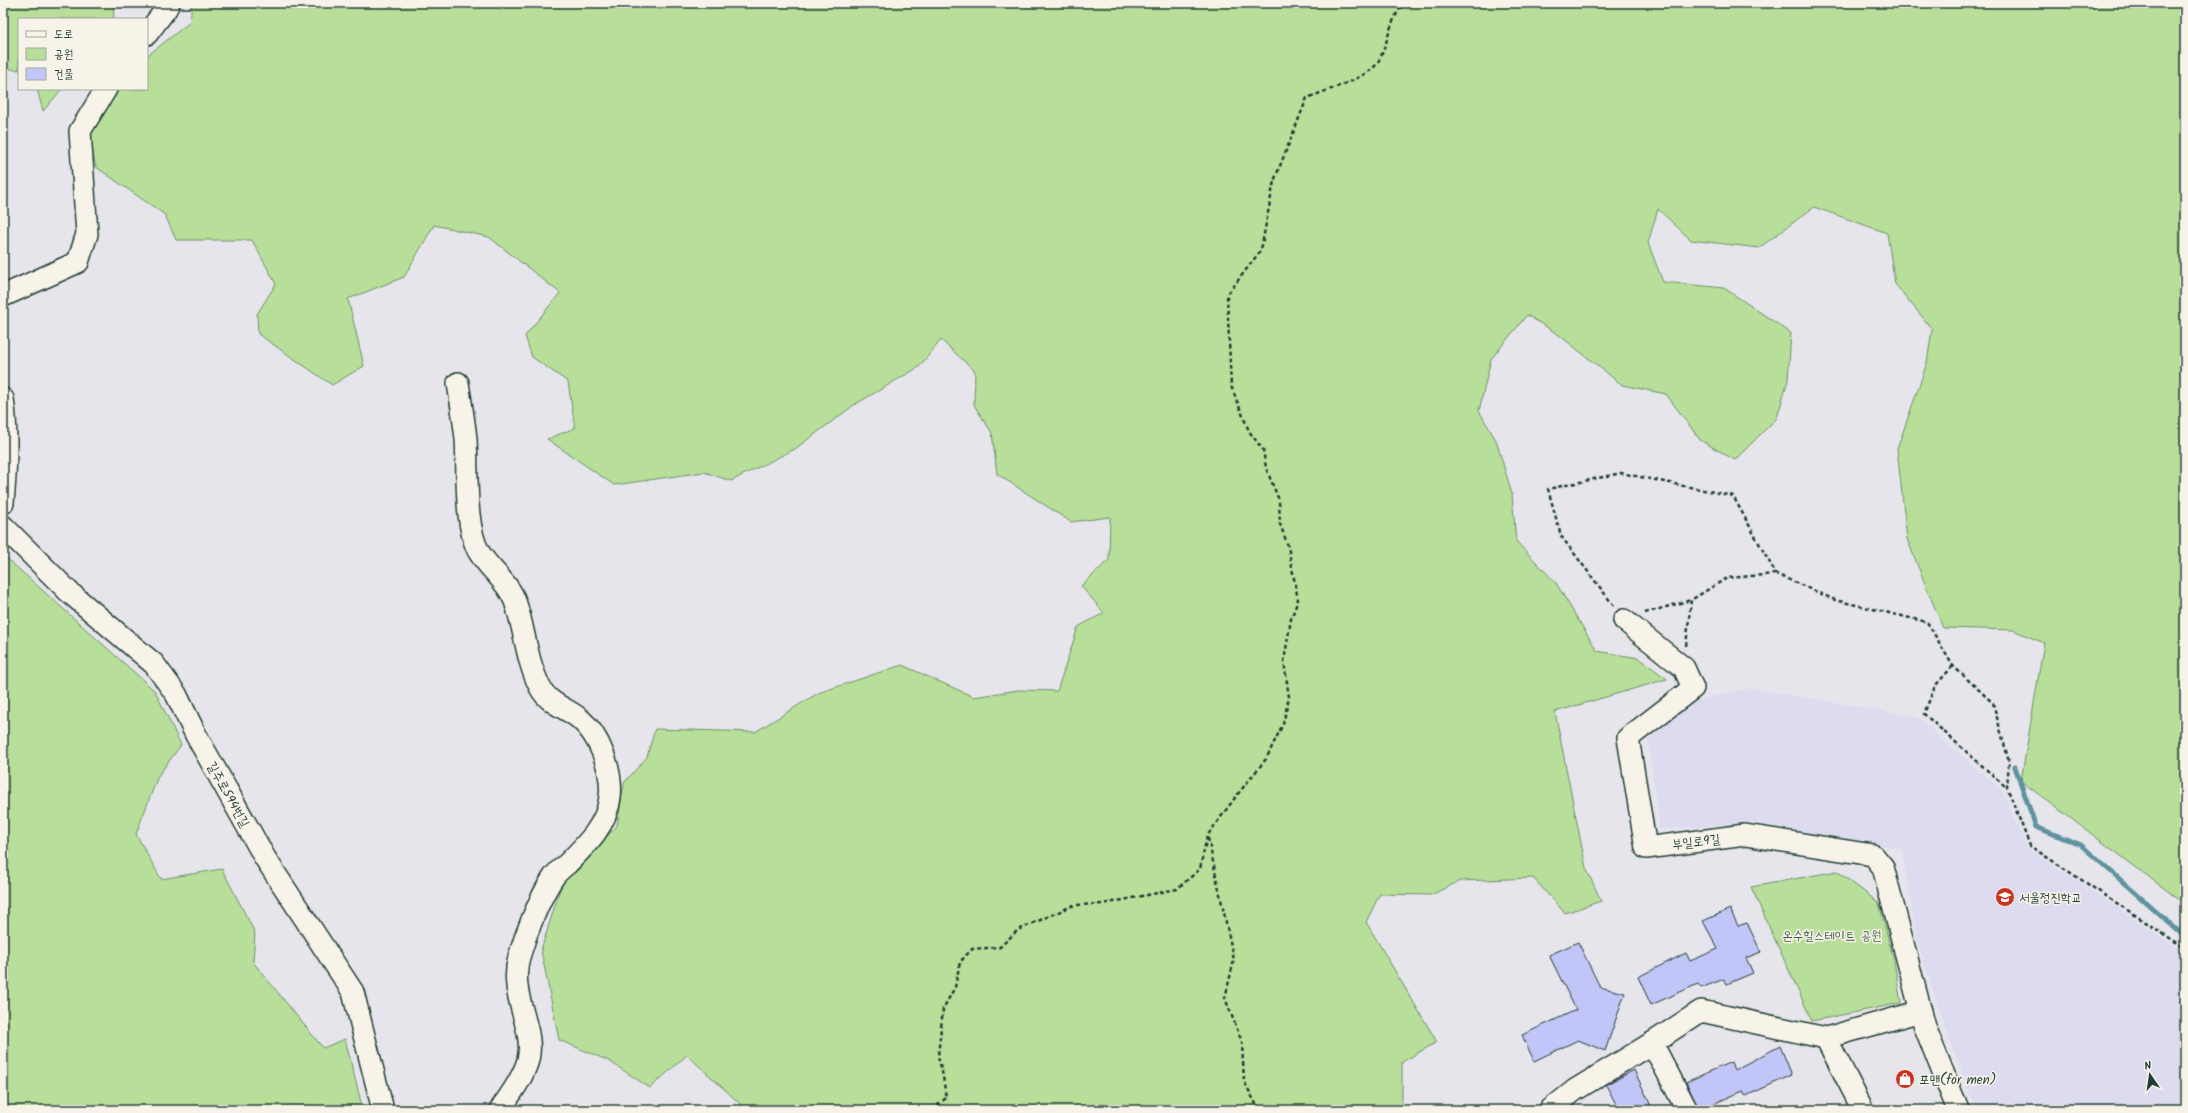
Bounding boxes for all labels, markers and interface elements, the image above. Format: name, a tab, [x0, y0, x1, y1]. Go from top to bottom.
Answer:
legend	[18, 18, 148, 90]
text: 도로	[54, 25, 73, 44]
text: 공원	[54, 45, 73, 64]
text: 건물	[54, 65, 74, 84]
street label: 길주로594번길	[201, 758, 255, 832]
street label: 부일로9길	[1671, 829, 1721, 856]
school or university icon: 서울정진학교	[1994, 886, 2016, 908]
place label: 서울정진학교	[2019, 888, 2082, 909]
park label: 온수힐스테이트 공원	[1782, 926, 1882, 947]
north arrow	[2130, 1055, 2170, 1095]
text: N	[2143, 1057, 2153, 1076]
shop icon: 포맨(for men)	[1894, 1068, 1916, 1090]
place label: 포맨(for men)	[1919, 1070, 1996, 1091]

